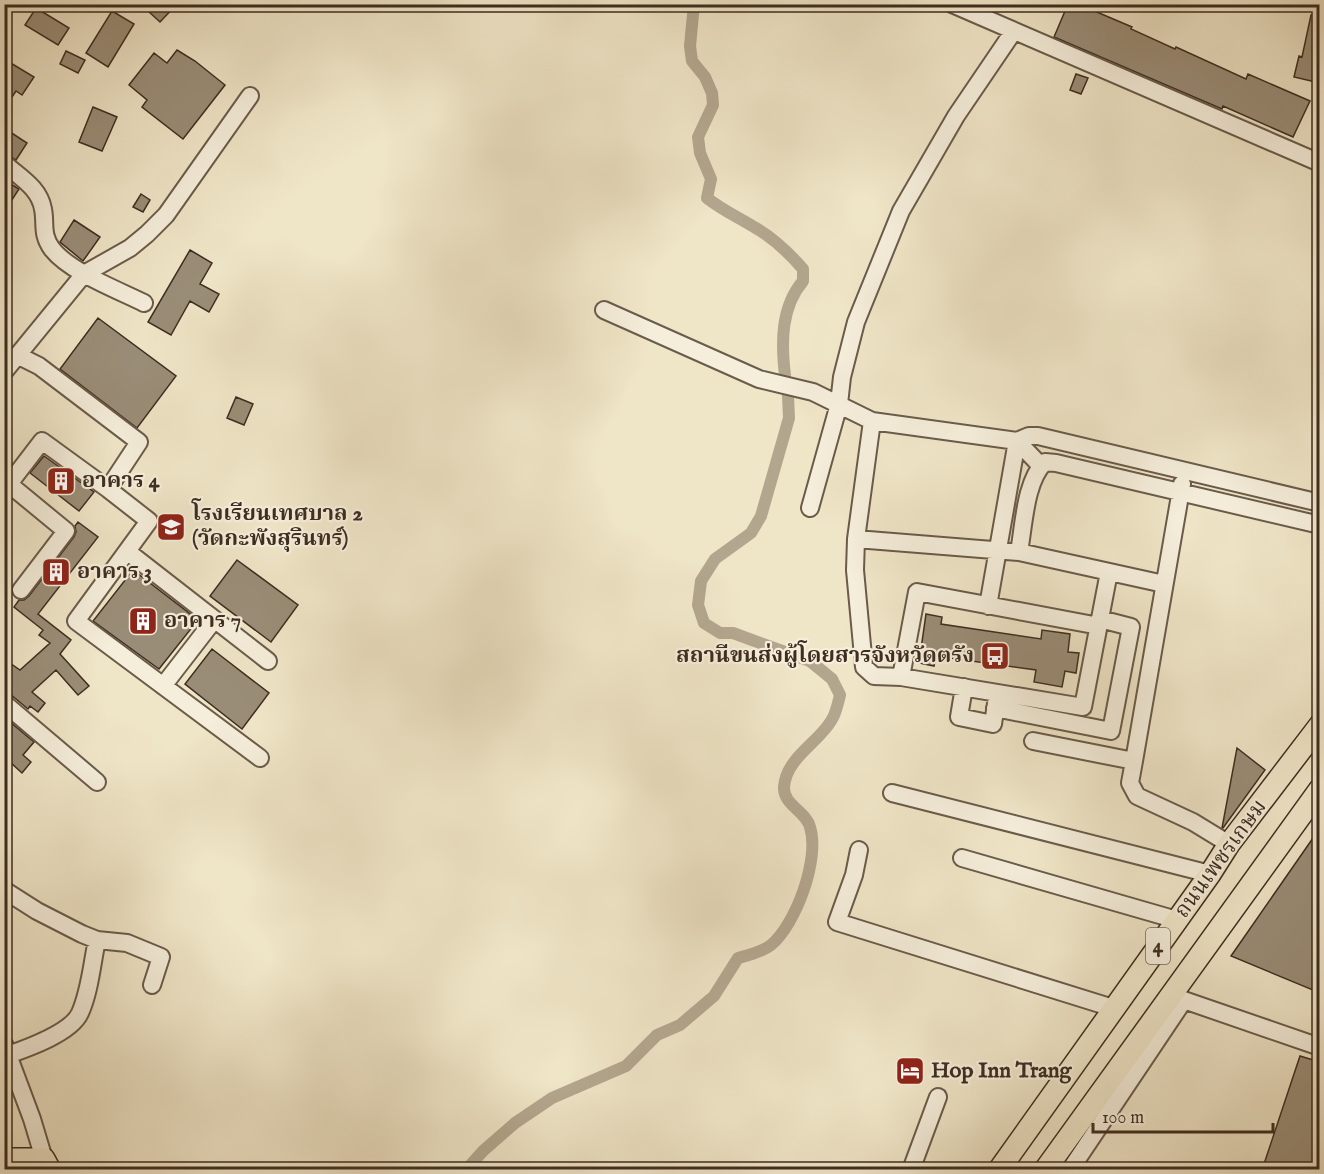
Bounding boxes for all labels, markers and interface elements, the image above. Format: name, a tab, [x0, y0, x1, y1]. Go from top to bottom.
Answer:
building icon: อาคาร 4	[45, 465, 77, 497]
place label: อาคาร 4	[82, 467, 161, 495]
place label: โรงเรียนเทศบาล 2 (วัดกะพังสุรินทร์)	[191, 498, 363, 553]
school or university icon: โรงเรียนเทศบาล 2 (วัดกะพังสุรินทร์)	[155, 511, 187, 543]
building icon: อาคาร 3	[40, 556, 72, 588]
place label: อาคาร 3	[77, 558, 152, 586]
building icon: อาคาร 7	[127, 605, 159, 637]
place label: อาคาร 7	[164, 607, 241, 635]
place label: สถานีขนส่งผู้โดยสารจังหวัดตรัง	[676, 640, 974, 670]
bus stop icon: สถานีขนส่งผู้โดยสารจังหวัดตรัง	[979, 640, 1011, 672]
street label: ถนนเพชรเกษม	[1169, 794, 1273, 924]
road number: 4	[1146, 928, 1170, 964]
hotel icon: Hop Inn Trang	[894, 1055, 926, 1087]
place label: Hop Inn Trang	[931, 1057, 1072, 1085]
scale bar	[1093, 1096, 1273, 1134]
text: 100 m	[1102, 1107, 1144, 1130]

